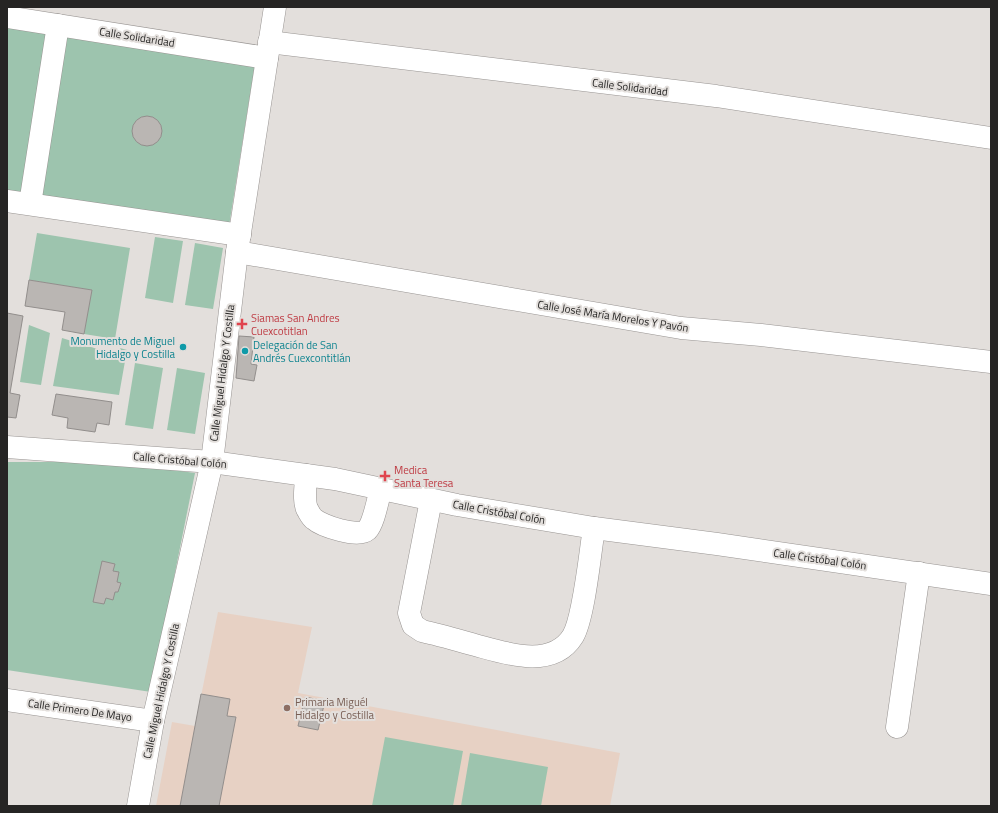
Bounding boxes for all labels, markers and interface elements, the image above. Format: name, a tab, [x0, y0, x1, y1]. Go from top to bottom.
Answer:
street label: Calle Solidaridad	[98, 23, 176, 51]
street label: Calle Solidaridad	[591, 74, 669, 100]
street label: Calle José María Morelos Y Pavón	[536, 296, 690, 336]
street label: Calle Miguel Hidalgo Y Costilla	[206, 303, 238, 442]
place label: Siamas San Andres Cuexcotitlan	[251, 310, 340, 339]
marker: Siamas San Andres Cuexcotitlan	[236, 318, 248, 330]
place label: Monumento de Miguel Hidalgo y Costilla	[71, 333, 175, 362]
place label: Delegación de San Andrés Cuexcontitlán	[253, 337, 351, 366]
marker: Monumento de Miguel Hidalgo y Costilla	[178, 342, 188, 352]
marker: Delegación de San Andrés Cuexcontitlán	[240, 346, 250, 356]
street label: Calle Cristóbal Colón	[133, 448, 227, 472]
place label: Medica Santa Teresa	[394, 462, 454, 491]
marker: Medica Santa Teresa	[379, 470, 391, 482]
street label: Calle Cristóbal Colón	[451, 496, 547, 528]
street label: Calle Cristóbal Colón	[772, 545, 868, 573]
street label: Calle Miguel Hidalgo Y Costilla	[139, 621, 183, 760]
place label: Primaria Miguél Hidalgo y Costilla	[295, 694, 374, 723]
street label: Calle Primero De Mayo	[27, 695, 133, 725]
marker: Primaria Miguél Hidalgo y Costilla	[282, 703, 292, 713]

